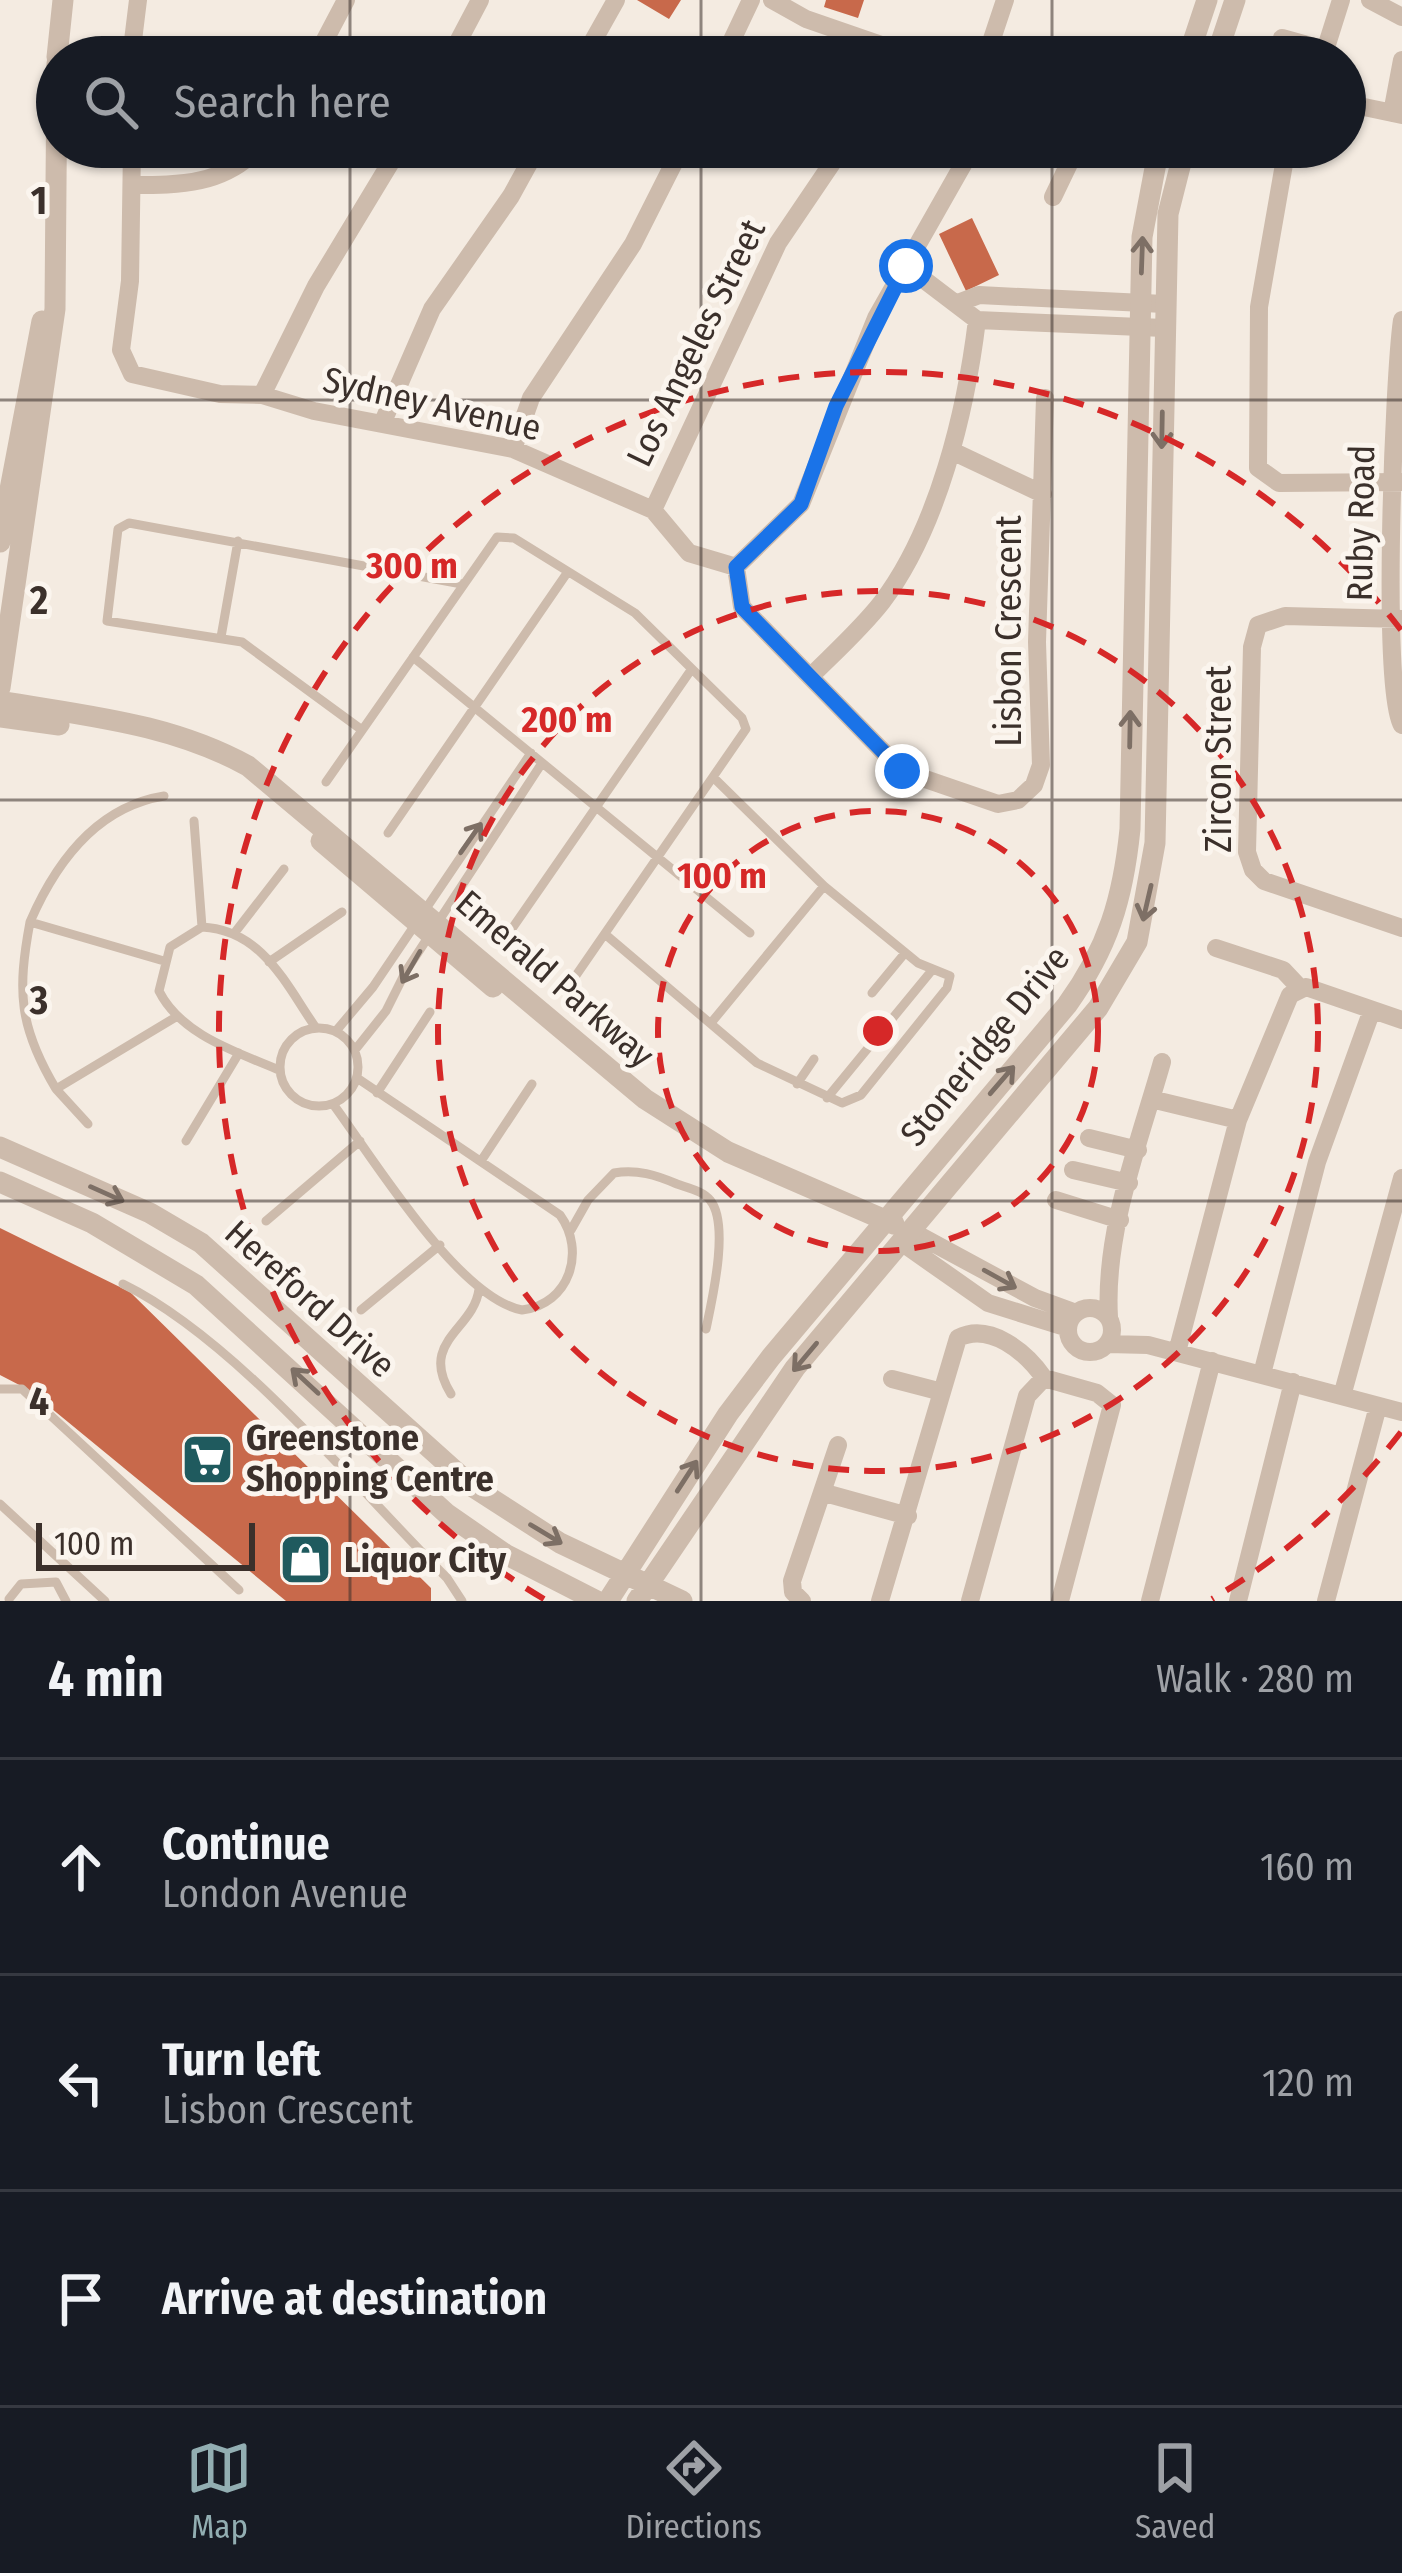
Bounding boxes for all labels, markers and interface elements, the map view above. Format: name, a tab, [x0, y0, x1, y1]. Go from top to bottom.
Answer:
search box	[36, 36, 1366, 168]
icon: search	[78, 69, 144, 135]
text: Search here	[174, 75, 391, 129]
text: 1	[31, 178, 47, 224]
street label: Los Angeles Street	[617, 212, 775, 474]
one-way arrow	[1130, 236, 1153, 275]
route start	[879, 239, 933, 293]
street label: Sydney Avenue	[319, 358, 545, 450]
one-way arrow	[1151, 410, 1173, 449]
street label: Ruby Road	[1338, 444, 1384, 602]
street label: Lisbon Crescent	[987, 515, 1031, 747]
text: 300 m	[365, 544, 458, 588]
text: 2	[29, 578, 48, 624]
street label: Zircon Street	[1197, 665, 1241, 853]
text: 200 m	[521, 698, 612, 742]
one-way arrow	[1119, 710, 1141, 749]
route end	[875, 744, 929, 798]
one-way arrow	[458, 821, 483, 855]
text: 100 m	[677, 854, 767, 898]
street label: Emerald Parkway	[447, 881, 663, 1077]
one-way arrow	[1135, 883, 1157, 921]
street label: Stoneridge Drive	[891, 937, 1079, 1155]
one-way arrow	[398, 949, 422, 984]
text: 3	[29, 978, 48, 1024]
centre of rings	[857, 1010, 899, 1052]
one-way arrow	[988, 1065, 1015, 1096]
one-way arrow	[88, 1184, 124, 1206]
street label: Hereford Drive	[216, 1211, 404, 1387]
one-way arrow	[981, 1268, 1016, 1291]
one-way arrow	[792, 1341, 820, 1372]
one-way arrow	[291, 1367, 321, 1395]
text: 4	[29, 1379, 49, 1425]
place label: Greenstone Shopping Centre	[246, 1416, 494, 1501]
supermarket icon: Greenstone Shopping Centre	[179, 1431, 235, 1487]
one-way arrow	[674, 1459, 699, 1493]
scale bar	[36, 1517, 255, 1570]
one-way arrow	[528, 1522, 562, 1546]
text: 100 m	[54, 1524, 134, 1564]
shop icon: Liquor City	[277, 1532, 333, 1588]
place label: Liquor City	[344, 1538, 507, 1582]
text: 4 min	[48, 1648, 164, 1710]
text: Walk · 280 m	[1156, 1656, 1354, 1702]
text: Continue	[162, 1817, 330, 1871]
icon: ahead	[48, 1834, 114, 1900]
text: 160 m	[1260, 1844, 1354, 1890]
text: London Avenue	[162, 1871, 408, 1917]
text: Turn left	[162, 2033, 321, 2087]
icon: left	[48, 2050, 114, 2116]
text: 120 m	[1262, 2060, 1354, 2106]
text: Lisbon Crescent	[162, 2087, 413, 2133]
icon: arrive	[48, 2266, 114, 2332]
text: Arrive at destination	[162, 2272, 547, 2326]
tab: Map	[186, 2435, 252, 2547]
tab: Directions	[625, 2435, 762, 2547]
tab: Saved	[1135, 2435, 1215, 2547]

